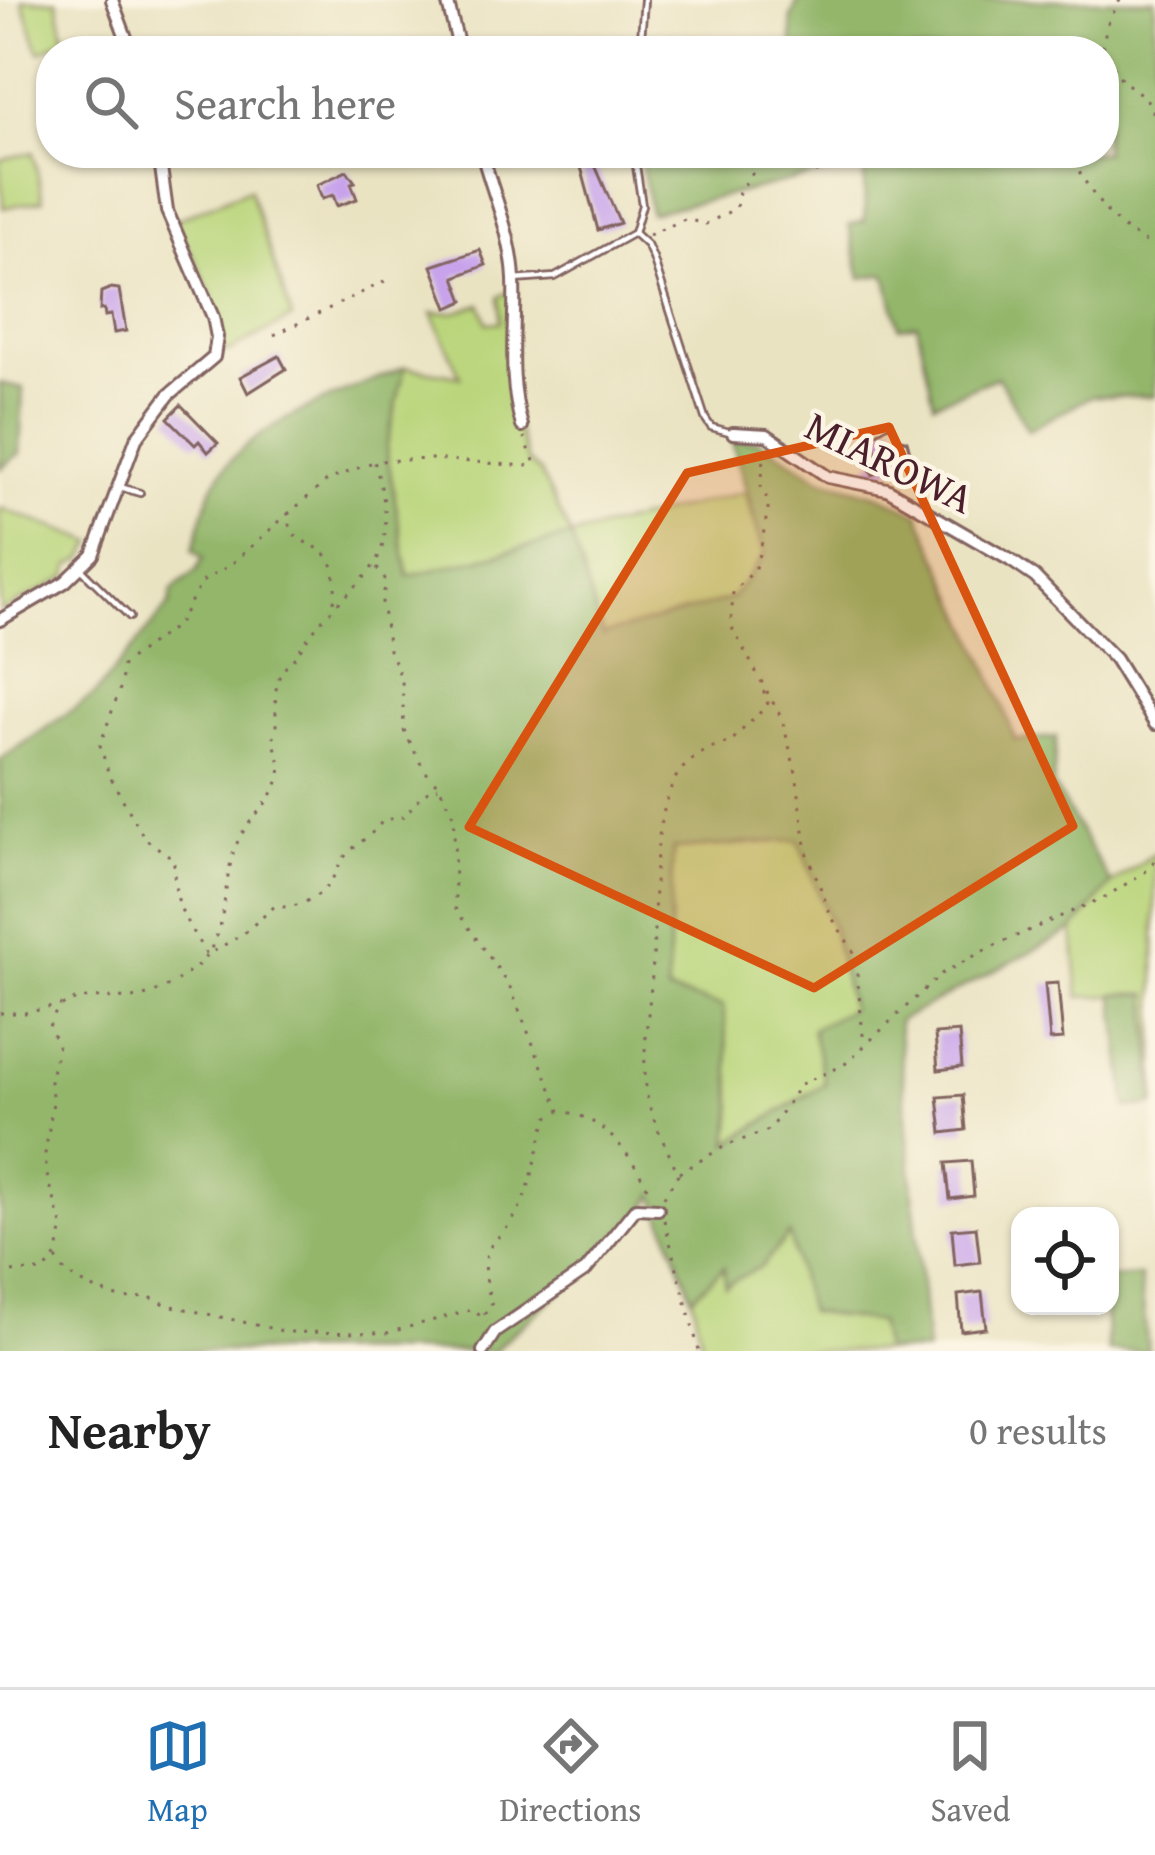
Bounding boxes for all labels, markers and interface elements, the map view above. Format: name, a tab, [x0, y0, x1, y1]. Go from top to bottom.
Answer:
search box	[36, 36, 1119, 168]
icon: search	[78, 69, 144, 135]
text: Search here	[174, 70, 396, 135]
street label: MIAROWA	[796, 394, 985, 528]
map controls	[1011, 1207, 1119, 1315]
button: locate	[1011, 1207, 1119, 1315]
text: Nearby	[48, 1392, 211, 1467]
text: 0 results	[969, 1401, 1107, 1458]
tab: Map	[145, 1713, 211, 1833]
tab: Directions	[500, 1713, 641, 1833]
tab: Saved	[931, 1713, 1010, 1833]

